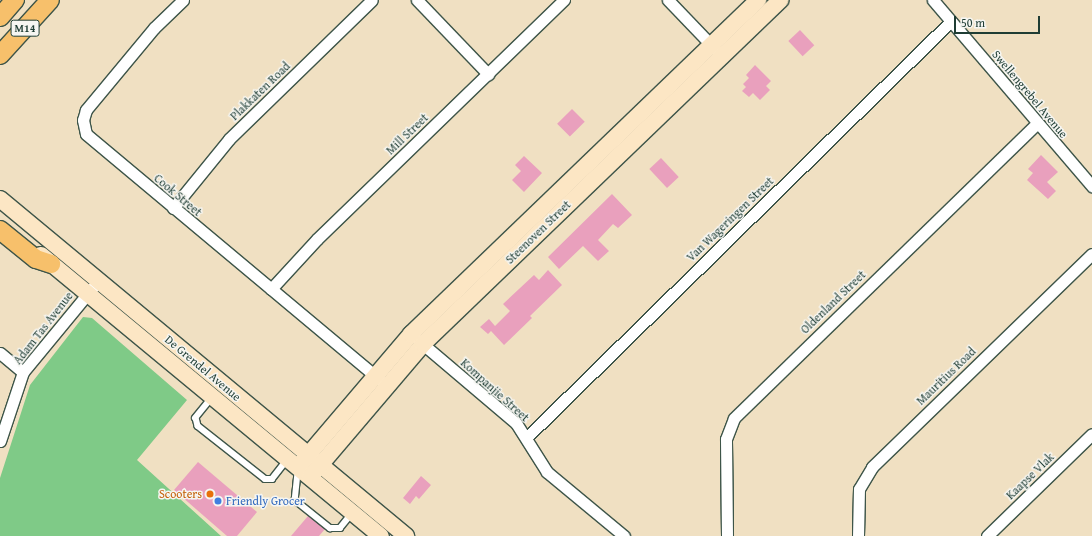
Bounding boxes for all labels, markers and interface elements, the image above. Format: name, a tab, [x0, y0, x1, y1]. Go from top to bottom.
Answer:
scale bar	[956, 8, 1042, 34]
text: 50 m	[961, 14, 985, 31]
road number: M14	[10, 19, 40, 37]
street label: Swellengrebel Avenue	[989, 47, 1071, 141]
street label: Plakkaten Road	[227, 59, 293, 123]
street label: Mill Street	[383, 110, 431, 158]
street label: Cook Street	[151, 171, 205, 219]
street label: Van Wageringen Street	[683, 174, 777, 264]
street label: Steenoven Street	[502, 197, 574, 267]
street label: Oldenland Street	[798, 267, 868, 337]
street label: Adam Tas Avenue	[10, 289, 76, 367]
street label: De Grendel Avenue	[162, 332, 244, 404]
street label: Mauritius Road	[913, 344, 979, 408]
street label: Kompanjie Street	[458, 355, 532, 425]
street label: Kaapse Vlak	[1003, 450, 1057, 502]
place label: Scooters	[159, 487, 202, 501]
marker: Scooters	[205, 489, 215, 499]
place label: Friendly Grocer	[226, 494, 305, 508]
marker: Friendly Grocer	[213, 496, 223, 506]

